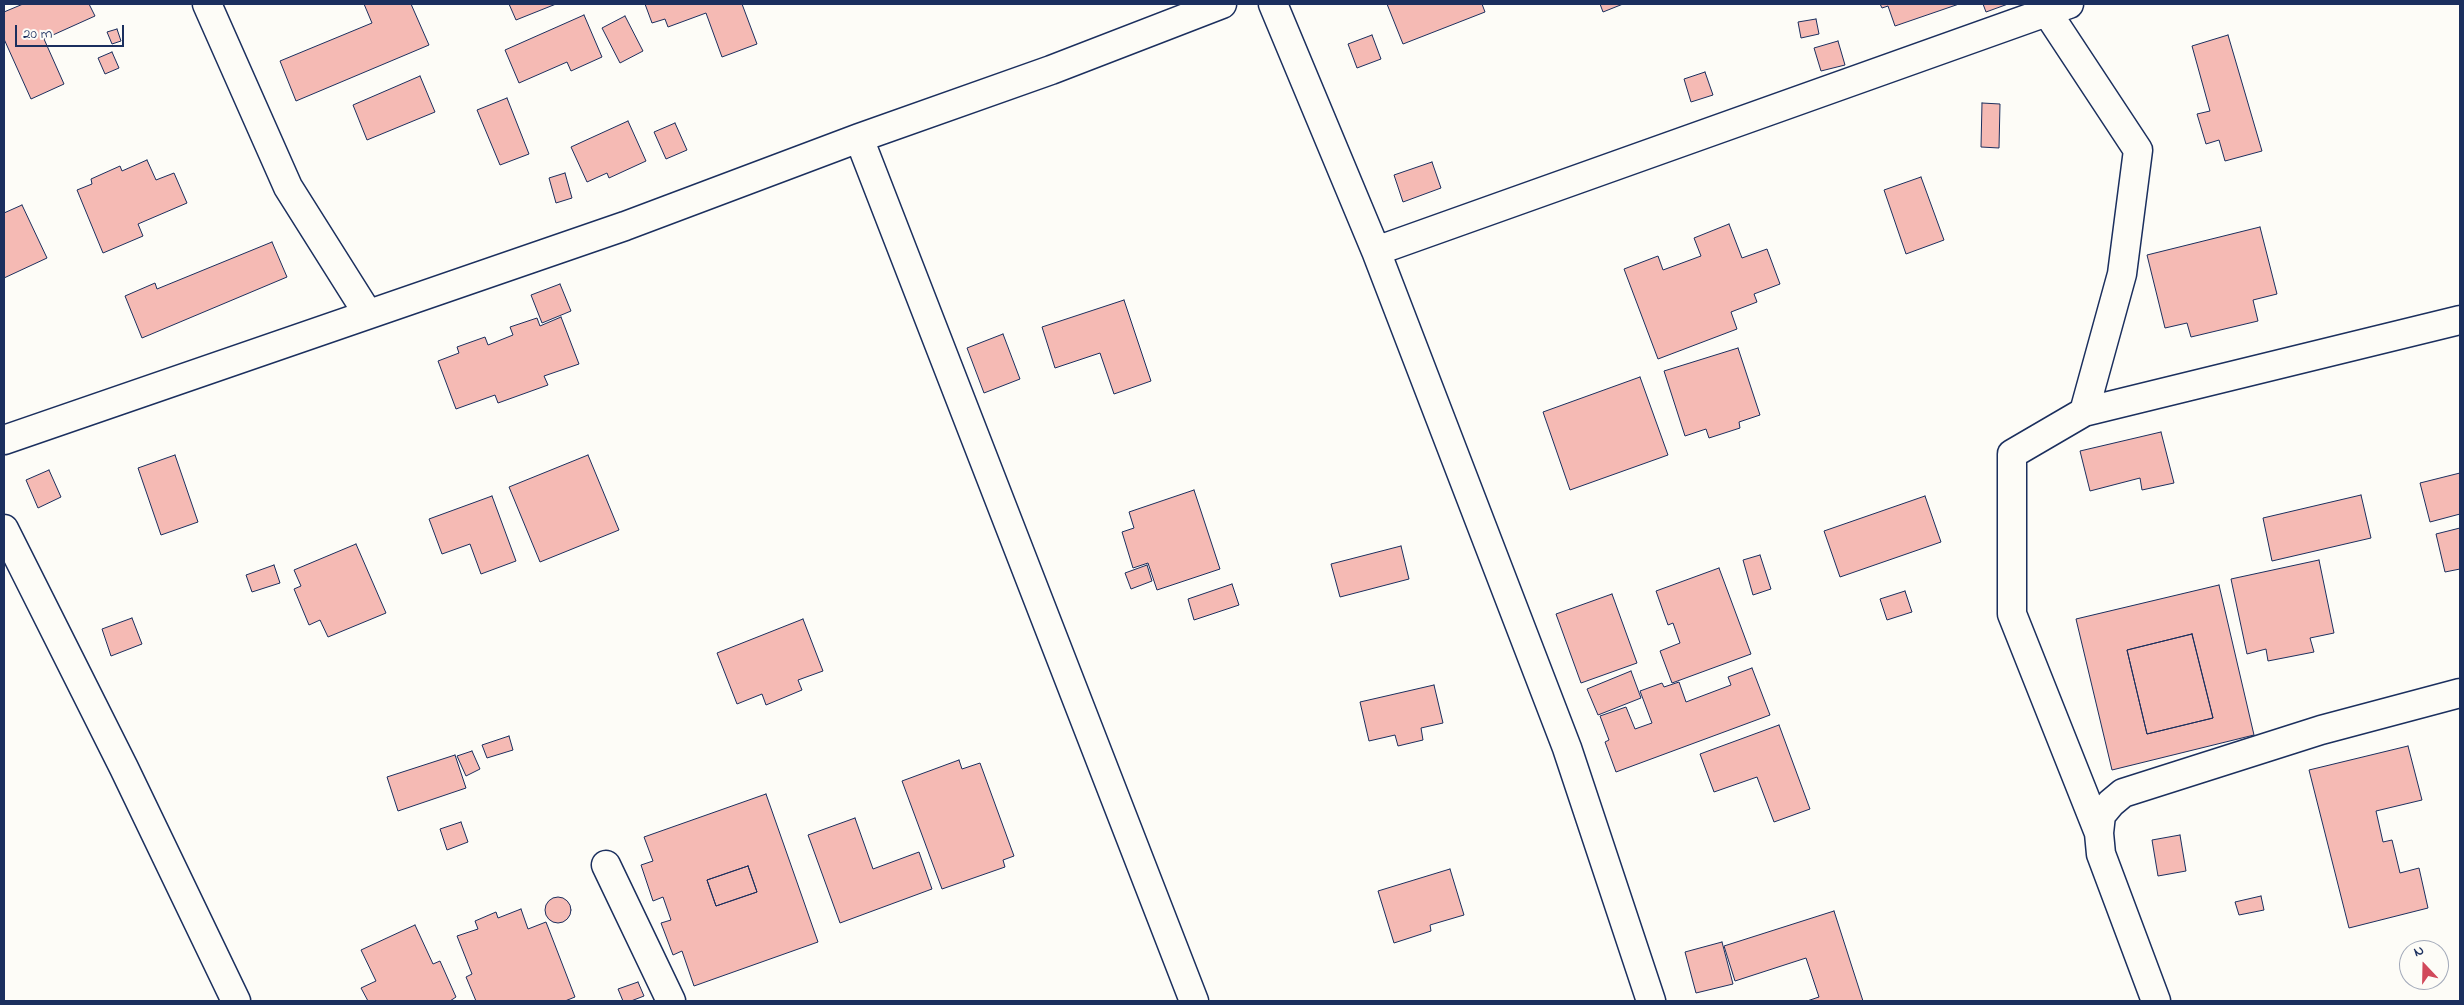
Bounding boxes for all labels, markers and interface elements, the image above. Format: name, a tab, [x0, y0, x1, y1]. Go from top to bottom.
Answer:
scale bar	[18, 15, 126, 47]
text: 20 m	[23, 23, 52, 45]
north arrow	[2399, 940, 2449, 990]
text: N	[2411, 940, 2427, 963]

